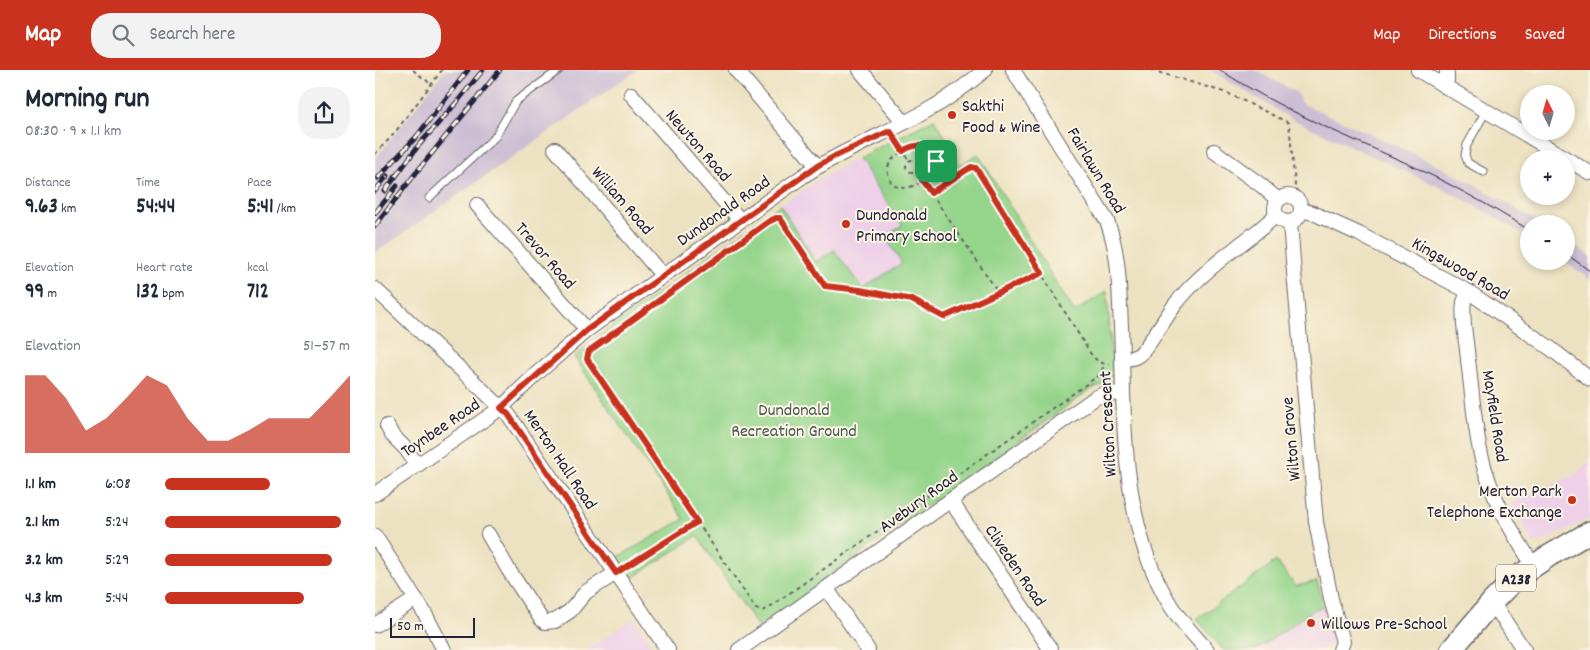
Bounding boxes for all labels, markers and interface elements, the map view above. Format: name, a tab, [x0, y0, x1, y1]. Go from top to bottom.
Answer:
search box	[91, 13, 441, 58]
text: Map	[25, 18, 61, 52]
icon: search	[109, 21, 137, 49]
text: Search here	[149, 22, 235, 49]
text: Map	[1373, 23, 1400, 48]
text: Directions	[1428, 23, 1497, 48]
text: Saved	[1525, 23, 1565, 48]
text: Morning run	[25, 81, 149, 121]
north arrow	[1520, 85, 1575, 140]
map controls	[1520, 85, 1575, 270]
button: share	[298, 87, 350, 139]
place label: Sakthi Food & Wine	[962, 95, 1041, 141]
street label: Newton Road	[658, 105, 736, 188]
marker: Sakthi Food & Wine	[946, 109, 958, 121]
text: 08:30 · 9 × 1.1 km	[25, 120, 121, 143]
street label: Fairlawn Road	[1059, 123, 1131, 219]
pin	[915, 140, 957, 182]
icon: arrive	[922, 147, 950, 175]
button: +	[1520, 150, 1575, 205]
street label: William Road	[584, 162, 658, 242]
street label: Dundonald Road	[673, 171, 776, 254]
text: Distance	[25, 173, 71, 193]
text: Time	[136, 173, 160, 193]
text: Pace	[247, 173, 272, 193]
text: 9.63	[25, 193, 58, 223]
text: 54:44	[136, 193, 175, 223]
text: 5:41	[247, 193, 274, 223]
text: km	[58, 199, 76, 219]
text: /km	[274, 199, 296, 219]
place label: Dundonald Primary School	[856, 204, 957, 250]
button: −	[1520, 215, 1575, 270]
street label: Trevor Road	[508, 218, 580, 296]
marker: Dundonald Primary School	[840, 218, 852, 230]
street label: Kingswood Road	[1406, 232, 1513, 308]
text: Elevation	[25, 258, 74, 278]
text: Heart rate	[136, 258, 193, 278]
text: kcal	[247, 258, 268, 278]
text: 99	[25, 278, 44, 308]
text: 132	[136, 278, 159, 308]
text: 712	[247, 278, 269, 308]
text: m	[44, 284, 57, 304]
text: bpm	[159, 284, 184, 304]
text: Elevation	[25, 335, 81, 358]
text: 51–57 m	[303, 335, 350, 358]
street label: Mayfield Road	[1474, 368, 1513, 464]
street label: Wilton Crescent	[1094, 370, 1125, 478]
street label: Toynbee Road	[397, 393, 486, 465]
street label: Wilton Grove	[1276, 396, 1309, 482]
park label: Dundonald Recreation Ground	[731, 399, 857, 445]
street label: Merton Hall Road	[516, 405, 602, 516]
street label: Avebury Road	[875, 466, 964, 540]
text: 1.1 km	[25, 473, 56, 496]
text: 6:08	[105, 473, 131, 496]
place label: Merton Park Telephone Exchange	[1427, 480, 1562, 526]
marker: Merton Park Telephone Exchange	[1566, 494, 1578, 506]
text: 2.1 km	[25, 511, 59, 534]
text: 5:24	[105, 511, 129, 534]
street label: Cliveden Road	[977, 520, 1051, 613]
text: 3.2 km	[25, 549, 63, 572]
text: 5:29	[105, 549, 129, 572]
road number: A238	[1496, 564, 1536, 592]
text: 4.3 km	[25, 587, 63, 610]
text: 5:44	[105, 587, 128, 610]
place label: Willows Pre-School	[1321, 613, 1448, 638]
scale bar	[390, 615, 475, 638]
text: 50 m	[397, 617, 424, 637]
marker: Willows Pre-School	[1305, 617, 1317, 629]

